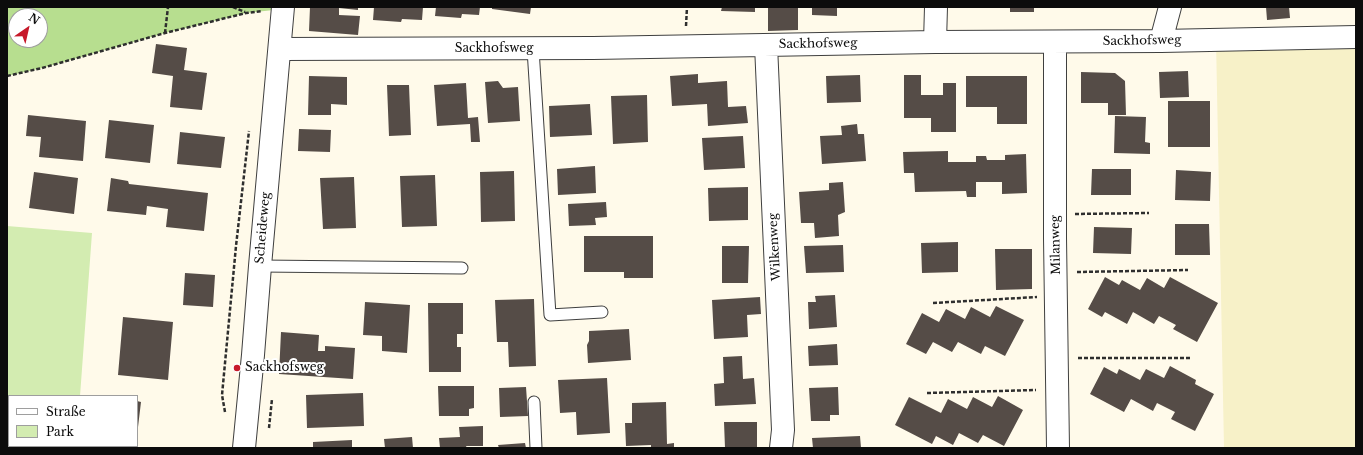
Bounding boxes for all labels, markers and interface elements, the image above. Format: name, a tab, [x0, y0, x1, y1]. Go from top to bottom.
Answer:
north arrow	[8, 8, 48, 48]
text: N	[26, 10, 42, 28]
street label: Sackhofsweg	[1103, 33, 1181, 49]
street label: Sackhofsweg	[779, 36, 857, 52]
street label: Sackhofsweg	[455, 42, 533, 56]
street label: Scheideweg	[253, 191, 273, 265]
street label: Wilkenweg	[766, 213, 784, 281]
street label: Milanweg	[1048, 215, 1064, 275]
place label: Sackhofsweg	[245, 361, 324, 375]
marker: Sackhofsweg	[232, 363, 242, 373]
legend	[8, 395, 138, 447]
text: Straße	[46, 404, 86, 419]
text: Park	[46, 424, 74, 439]

